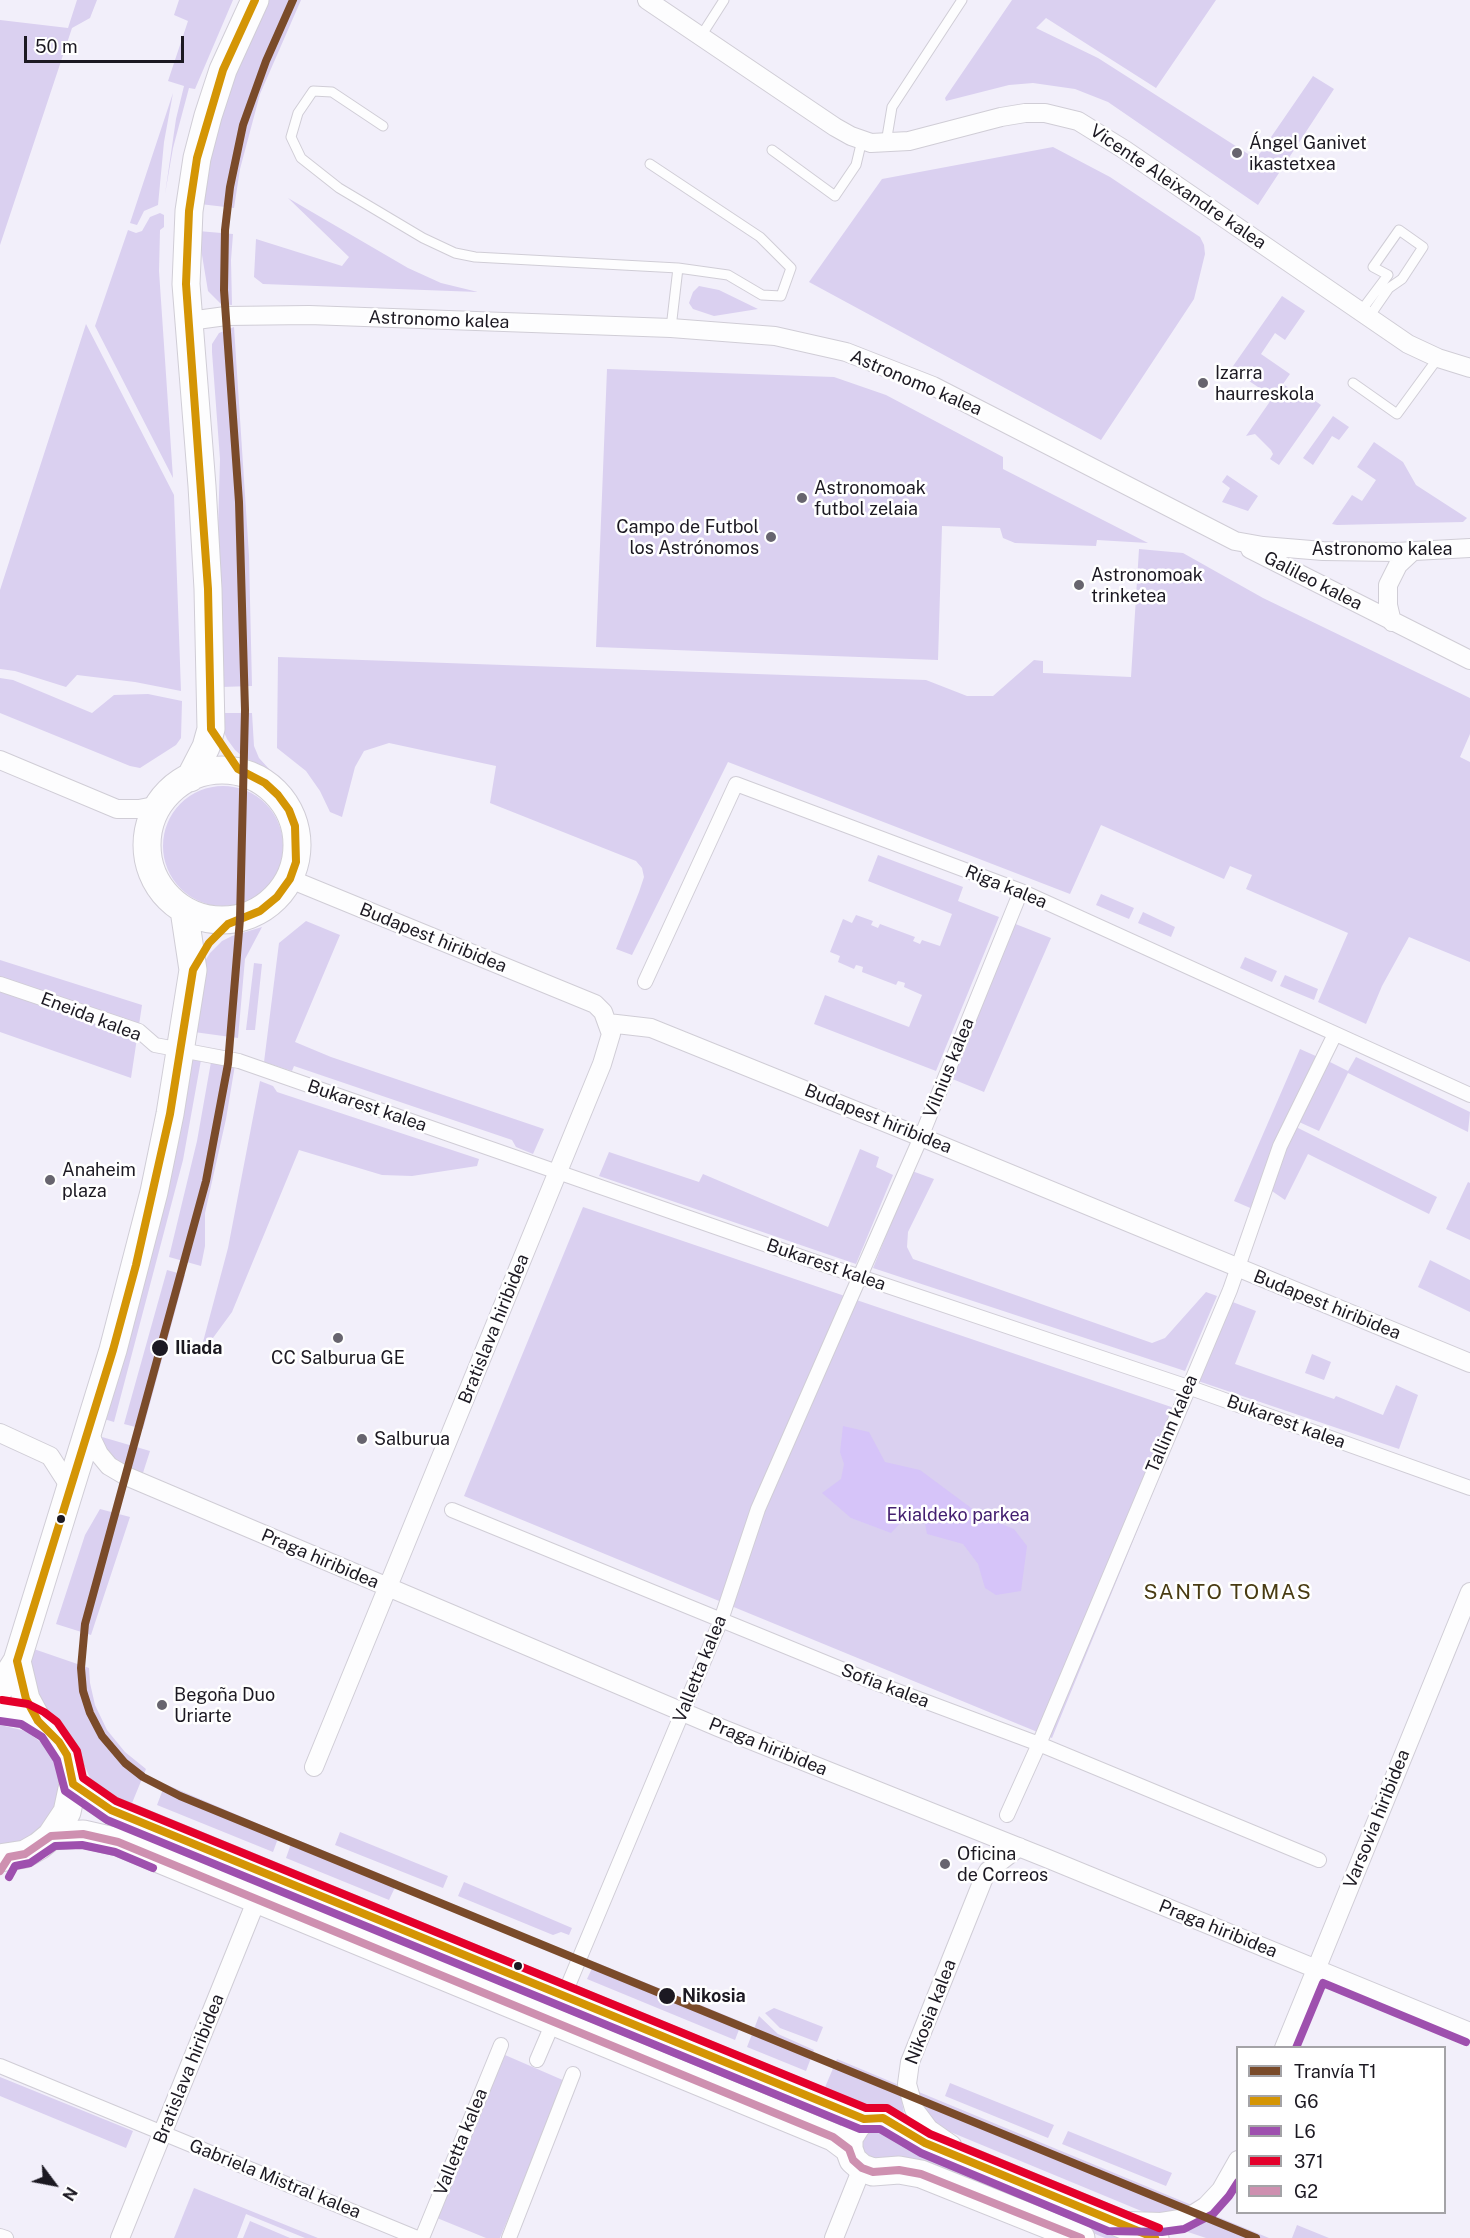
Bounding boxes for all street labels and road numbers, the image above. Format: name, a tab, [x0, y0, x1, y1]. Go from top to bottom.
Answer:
street label: Vicente Aleixandre kalea	[1086, 120, 1270, 254]
street label: Astronomo kalea	[368, 307, 510, 333]
street label: Astronomo kalea	[847, 346, 985, 420]
street label: Astronomo kalea	[1311, 538, 1453, 560]
street label: Galileo kalea	[1260, 547, 1366, 615]
street label: Riga kalea	[962, 861, 1050, 913]
street label: Budapest hiribidea	[356, 899, 510, 977]
street label: Eneida kalea	[38, 988, 144, 1046]
street label: Vilnius kalea	[919, 1015, 979, 1121]
street label: Bukarest kalea	[305, 1076, 429, 1136]
street label: Budapest hiribidea	[801, 1080, 955, 1158]
street label: Bukarest kalea	[764, 1235, 888, 1295]
street label: Bratislava hiribidea	[454, 1251, 534, 1407]
street label: Budapest hiribidea	[1250, 1266, 1404, 1344]
street label: Tallinn kalea	[1142, 1372, 1202, 1476]
street label: Bukarest kalea	[1224, 1391, 1348, 1453]
street label: Praga hiribidea	[258, 1524, 382, 1594]
street label: Valletta kalea	[669, 1612, 731, 1726]
street label: Sofia kalea	[838, 1659, 932, 1713]
street label: Praga hiribidea	[706, 1713, 830, 1781]
street label: Varsovia hiribidea	[1339, 1746, 1415, 1892]
street label: Praga hiribidea	[1156, 1895, 1280, 1963]
street label: Nikosia kalea	[901, 1956, 961, 2068]
street label: Bratislava hiribidea	[149, 1991, 229, 2147]
street label: Valletta kalea	[430, 2085, 492, 2199]
street label: Gabriela Mistral kalea	[186, 2135, 364, 2223]

